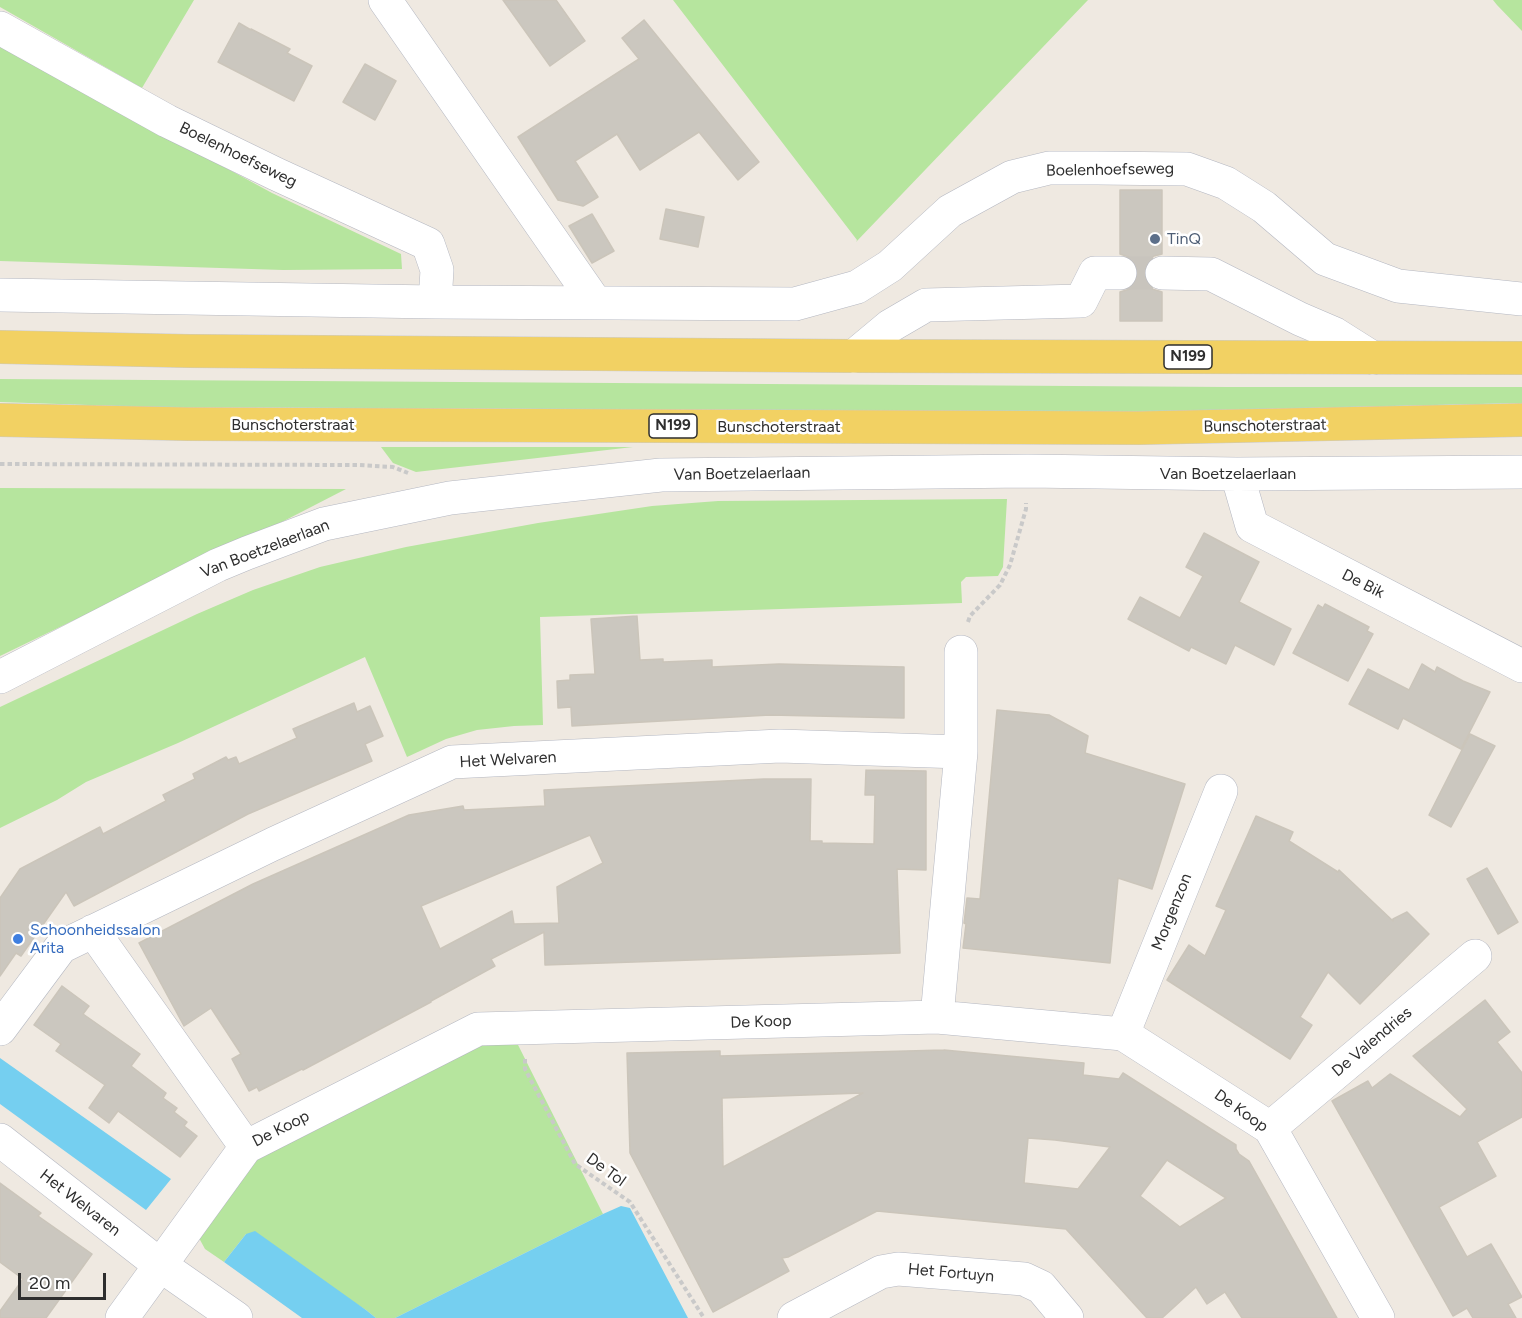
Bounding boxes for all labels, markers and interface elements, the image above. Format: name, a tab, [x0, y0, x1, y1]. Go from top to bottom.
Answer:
street label: Boelenhoefseweg	[176, 118, 300, 192]
street label: Boelenhoefseweg	[1046, 159, 1174, 181]
place label: TinQ	[1167, 229, 1201, 249]
marker: TinQ	[1148, 232, 1162, 246]
road number: N199	[1164, 345, 1212, 369]
road number: N199	[649, 414, 697, 438]
street label: Bunschoterstraat	[231, 415, 355, 435]
street label: Bunschoterstraat	[1203, 415, 1327, 437]
street label: Bunschoterstraat	[717, 417, 841, 437]
street label: Van Boetzelaerlaan	[674, 463, 810, 485]
street label: Van Boetzelaerlaan	[1160, 464, 1296, 484]
street label: Van Boetzelaerlaan	[198, 516, 332, 582]
street label: De Bik	[1339, 565, 1387, 603]
street label: Het Welvaren	[459, 748, 557, 772]
street label: Morgenzon	[1148, 871, 1196, 953]
place label: Schoonheidssalon Arita	[30, 920, 160, 958]
marker: Schoonheidssalon Arita	[11, 932, 25, 946]
street label: De Valendries	[1328, 1003, 1416, 1081]
street label: De Koop	[730, 1011, 792, 1033]
street label: De Koop	[1210, 1086, 1272, 1136]
street label: De Koop	[249, 1107, 313, 1151]
street label: De Tol	[582, 1149, 630, 1191]
street label: Het Welvaren	[36, 1166, 124, 1240]
street label: Het Fortuyn	[907, 1260, 995, 1286]
scale bar	[21, 1261, 110, 1299]
text: 20 m	[29, 1272, 70, 1294]

